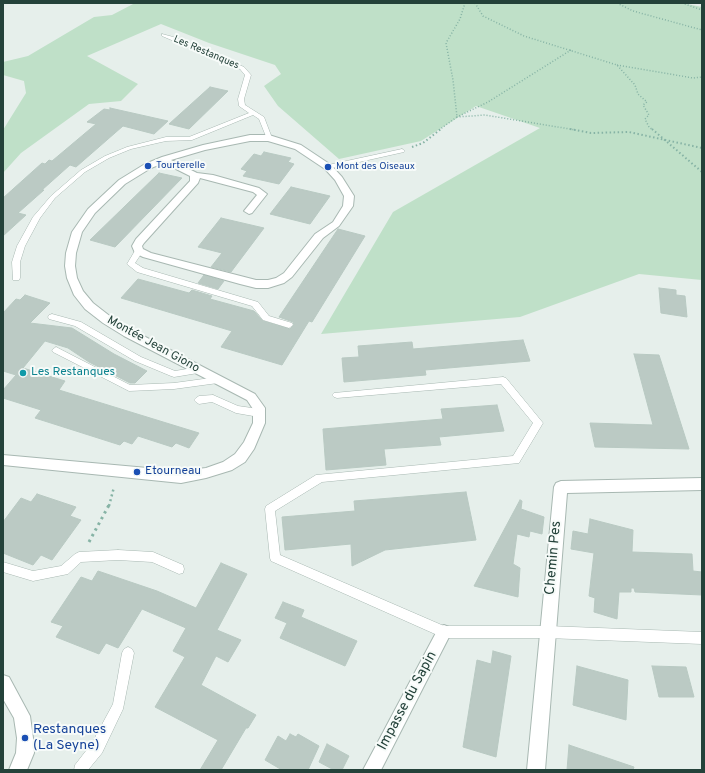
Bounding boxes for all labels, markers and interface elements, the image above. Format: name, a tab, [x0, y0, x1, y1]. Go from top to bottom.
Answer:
street label: Les Restanques	[171, 34, 241, 72]
place label: Tourterelle	[156, 160, 205, 172]
marker: Tourterelle	[143, 161, 153, 171]
place label: Mont des Oiseaux	[336, 161, 415, 173]
marker: Mont des Oiseaux	[323, 162, 333, 172]
street label: Montée Jean Giono	[104, 314, 202, 376]
place label: Les Restanques	[31, 366, 115, 380]
marker: Les Restanques	[18, 368, 28, 378]
place label: Etourneau	[145, 465, 201, 479]
marker: Etourneau	[132, 467, 142, 477]
street label: Chemin Pes	[542, 520, 566, 596]
street label: Impasse du Sapin	[375, 649, 441, 753]
place label: Restanques (La Seyne)	[33, 722, 106, 754]
marker: Restanques (La Seyne)	[20, 733, 30, 743]

